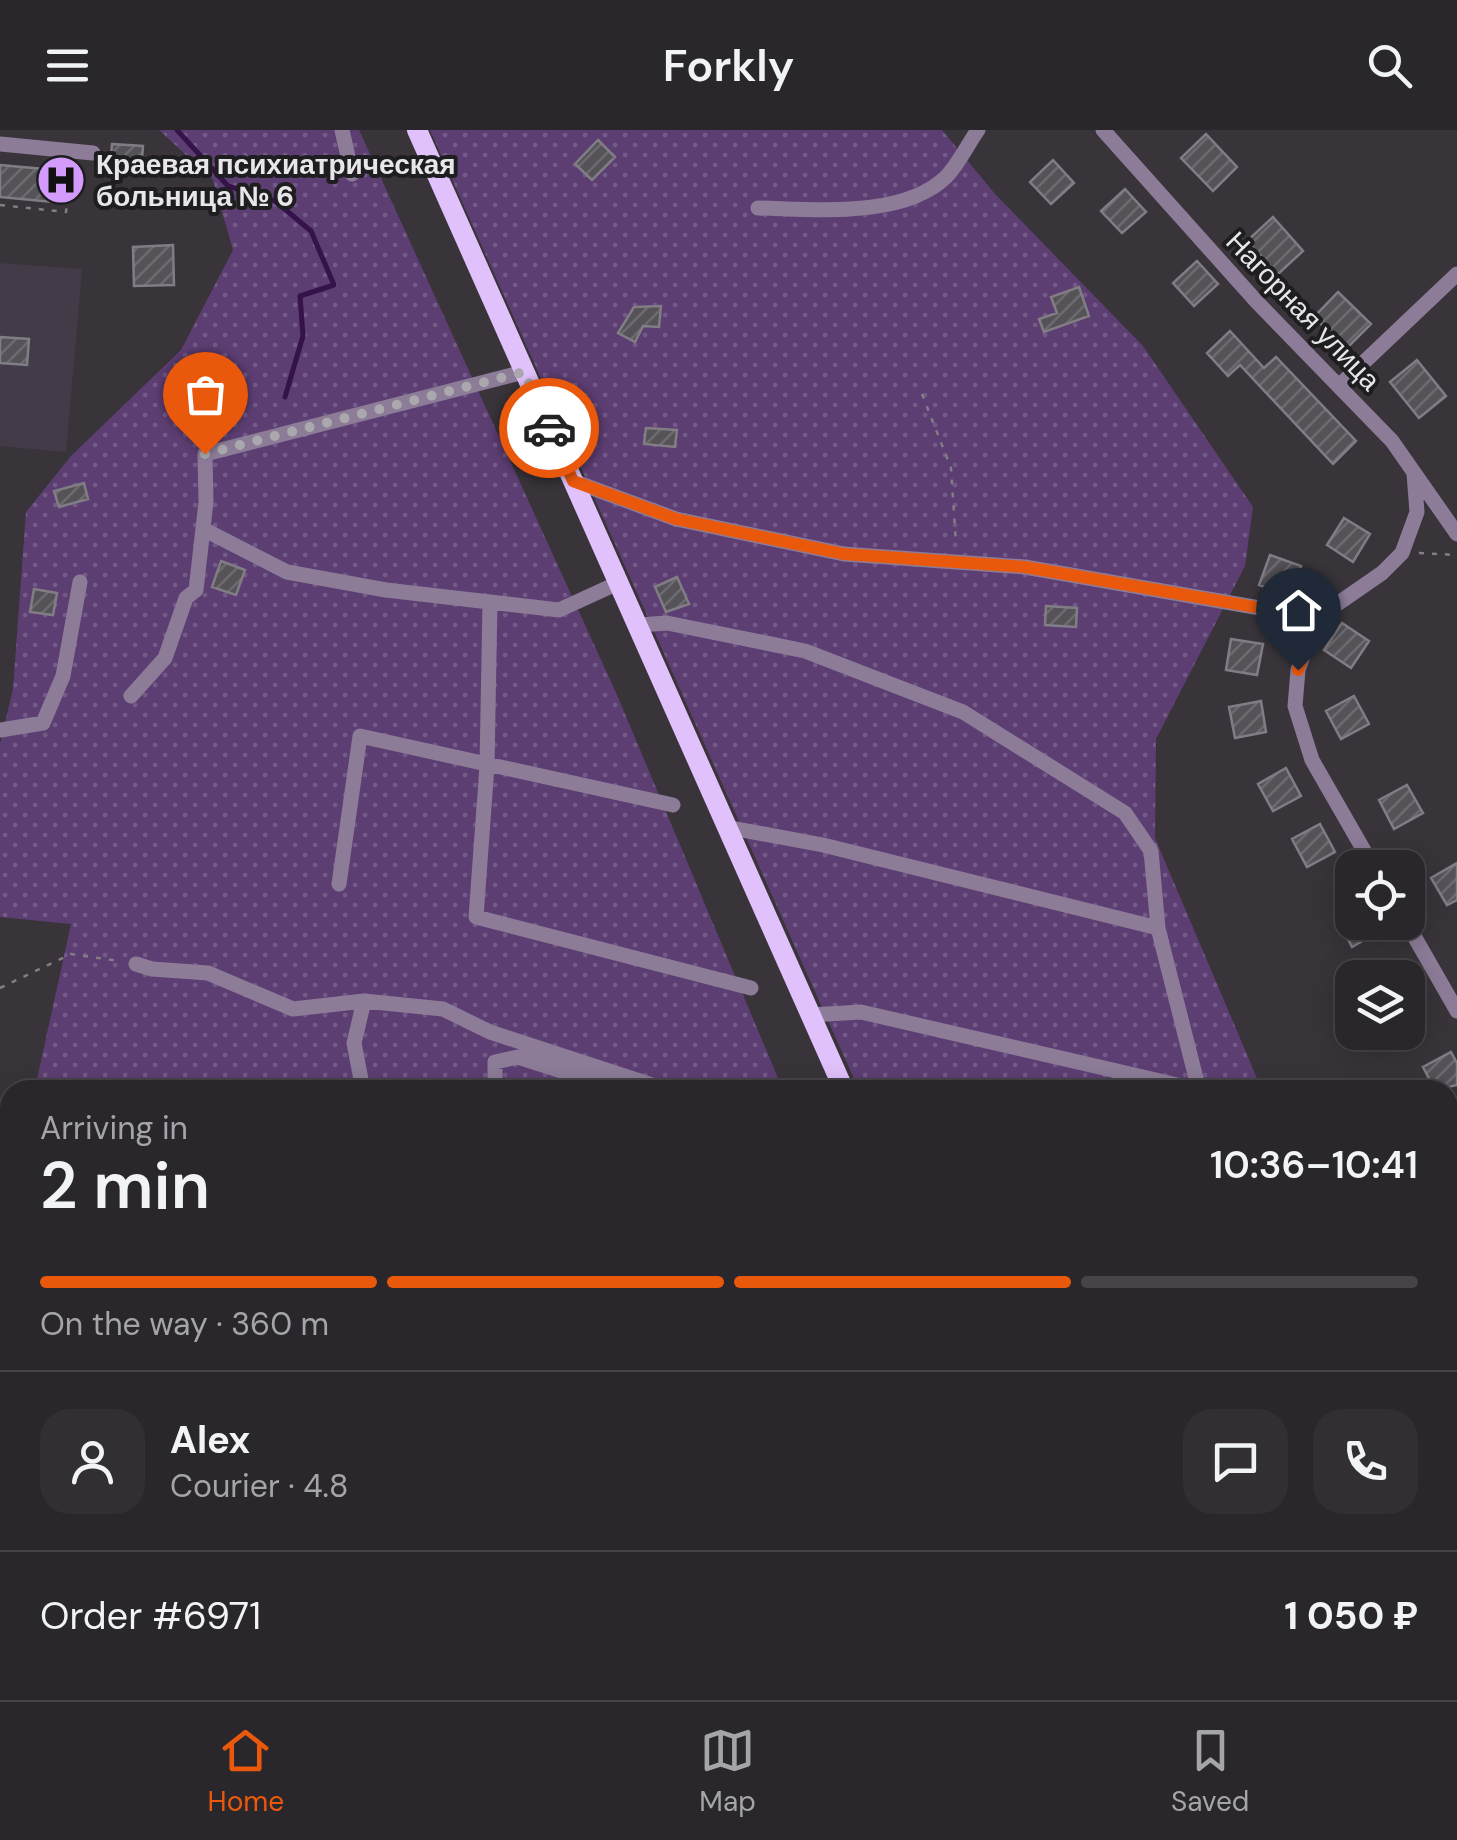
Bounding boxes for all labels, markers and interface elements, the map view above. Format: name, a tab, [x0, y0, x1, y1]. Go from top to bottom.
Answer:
text: Forkly	[663, 36, 794, 95]
icon: menu	[40, 38, 95, 93]
icon: search	[1362, 38, 1417, 93]
place label: Краевая психиатрическая больница № 6	[96, 146, 456, 215]
hospital icon: Краевая психиатрическая больница № 6	[35, 154, 87, 206]
street label: Нагорная улица	[1218, 224, 1389, 399]
pin	[163, 352, 248, 455]
icon: bag	[178, 367, 233, 422]
courier	[499, 378, 599, 478]
icon: car	[522, 401, 577, 456]
pin	[1256, 568, 1341, 671]
icon: home	[1271, 583, 1326, 638]
map controls	[1335, 850, 1425, 1050]
button: locate	[1335, 850, 1425, 940]
button: layers	[1335, 960, 1425, 1050]
text: Arriving in	[40, 1107, 188, 1149]
text: 10:36–10:41	[1210, 1140, 1418, 1190]
text: 2 min	[40, 1144, 210, 1228]
text: On the way · 360 m	[40, 1303, 329, 1345]
button: person	[40, 1409, 145, 1514]
button: chat	[1183, 1409, 1288, 1514]
button: phone	[1313, 1409, 1418, 1514]
text: Alex	[170, 1415, 250, 1465]
text: Courier · 4.8	[170, 1465, 348, 1507]
text: Order #6971	[40, 1591, 261, 1641]
text: 1 050 ₽	[1284, 1591, 1418, 1641]
tab: Home	[208, 1723, 284, 1820]
tab: Map	[699, 1723, 756, 1820]
tab: Saved	[1171, 1723, 1249, 1820]

